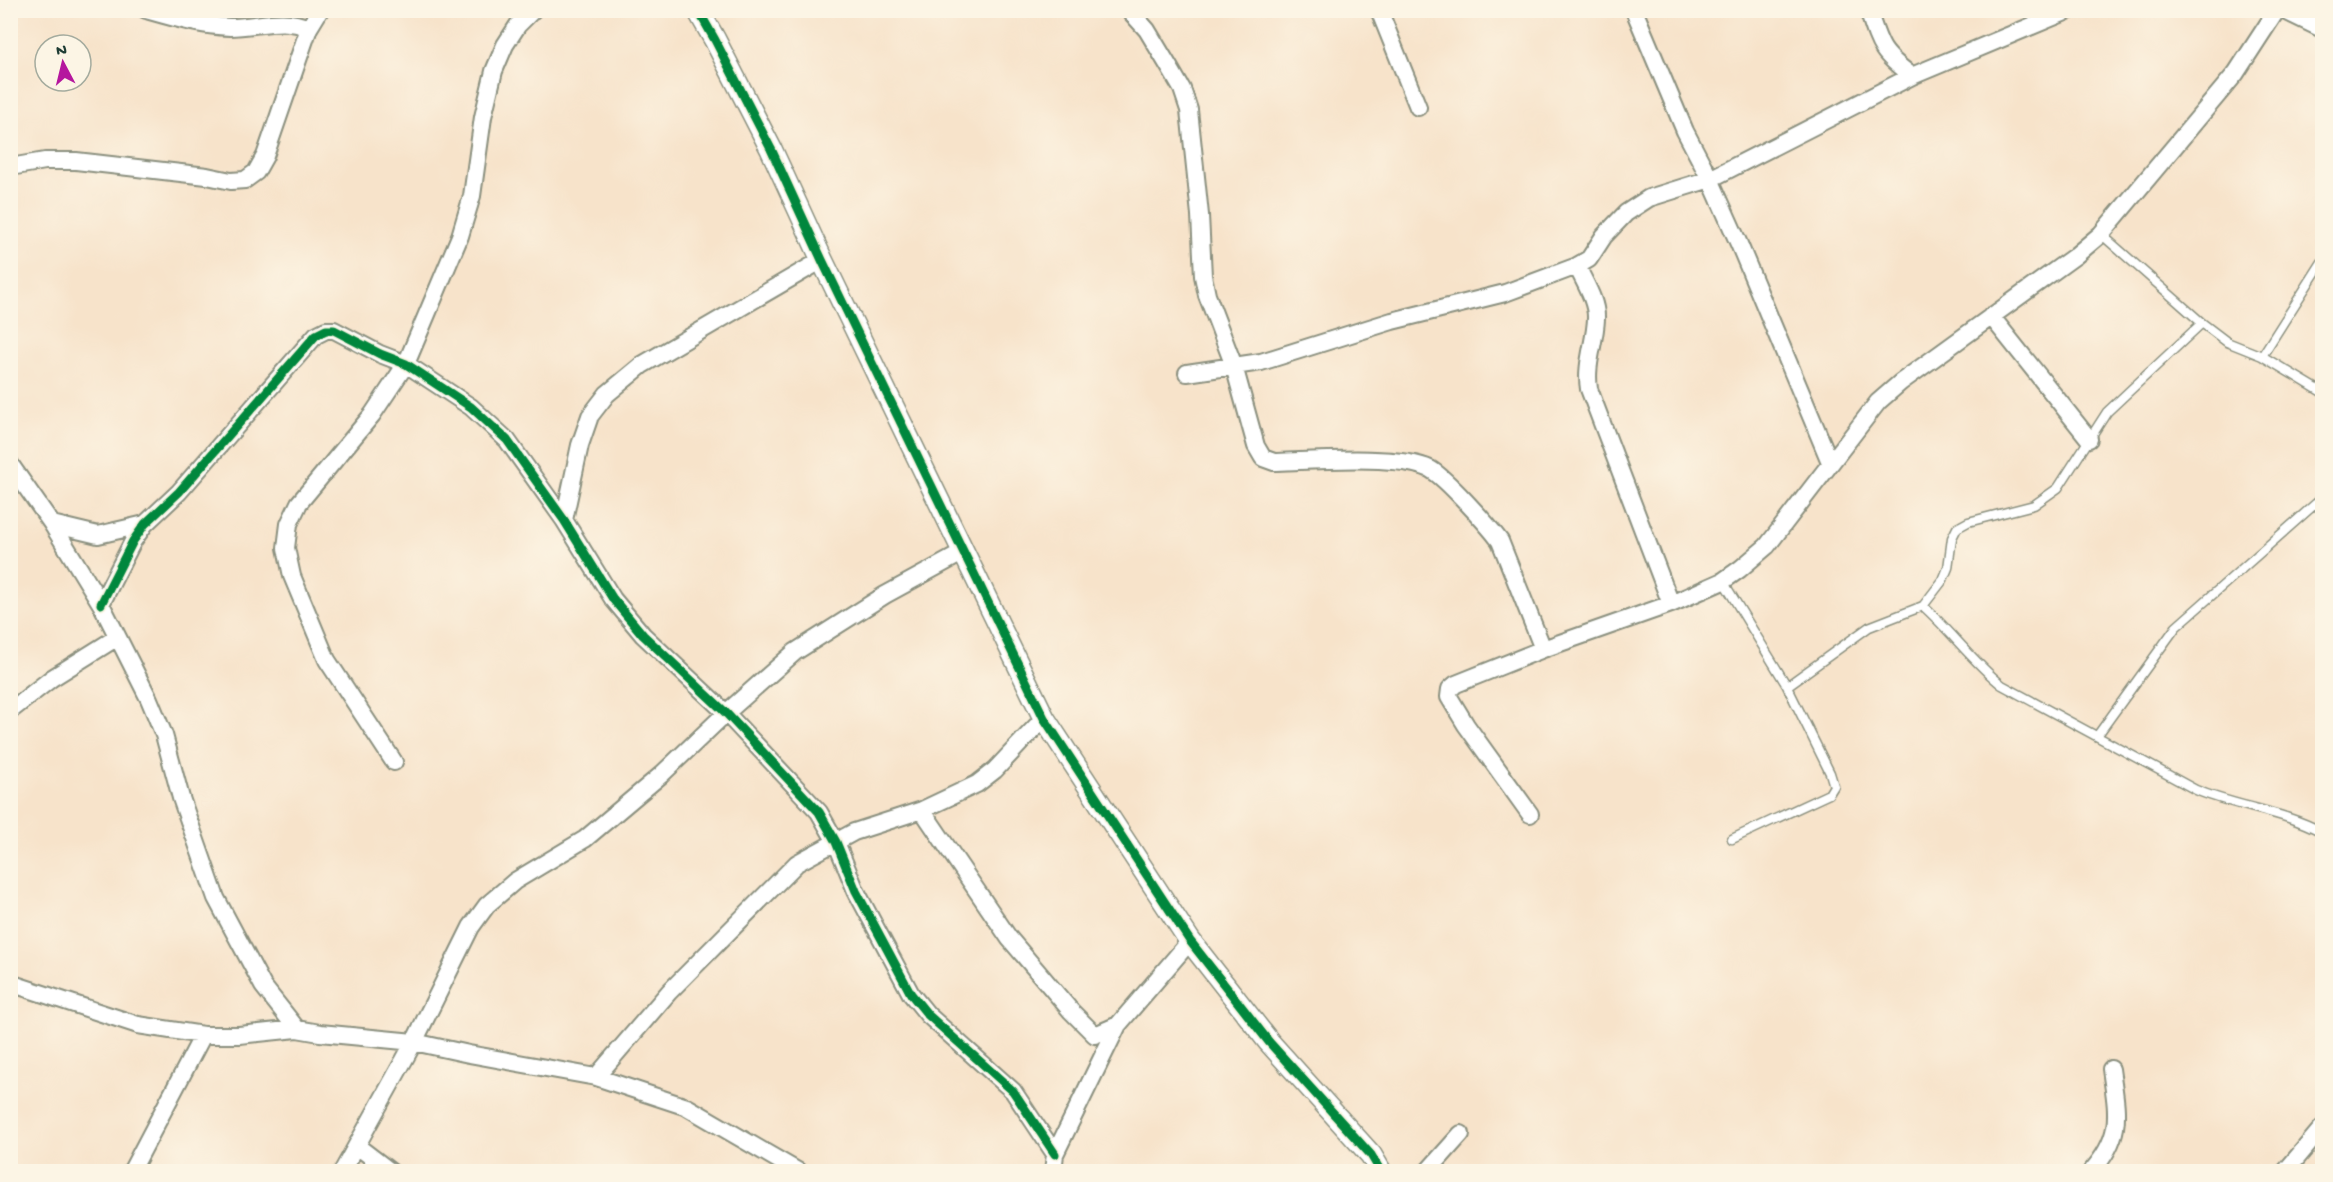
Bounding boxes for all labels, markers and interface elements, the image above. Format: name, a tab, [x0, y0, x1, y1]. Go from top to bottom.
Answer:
north arrow	[33, 33, 93, 93]
text: N	[55, 41, 68, 62]

